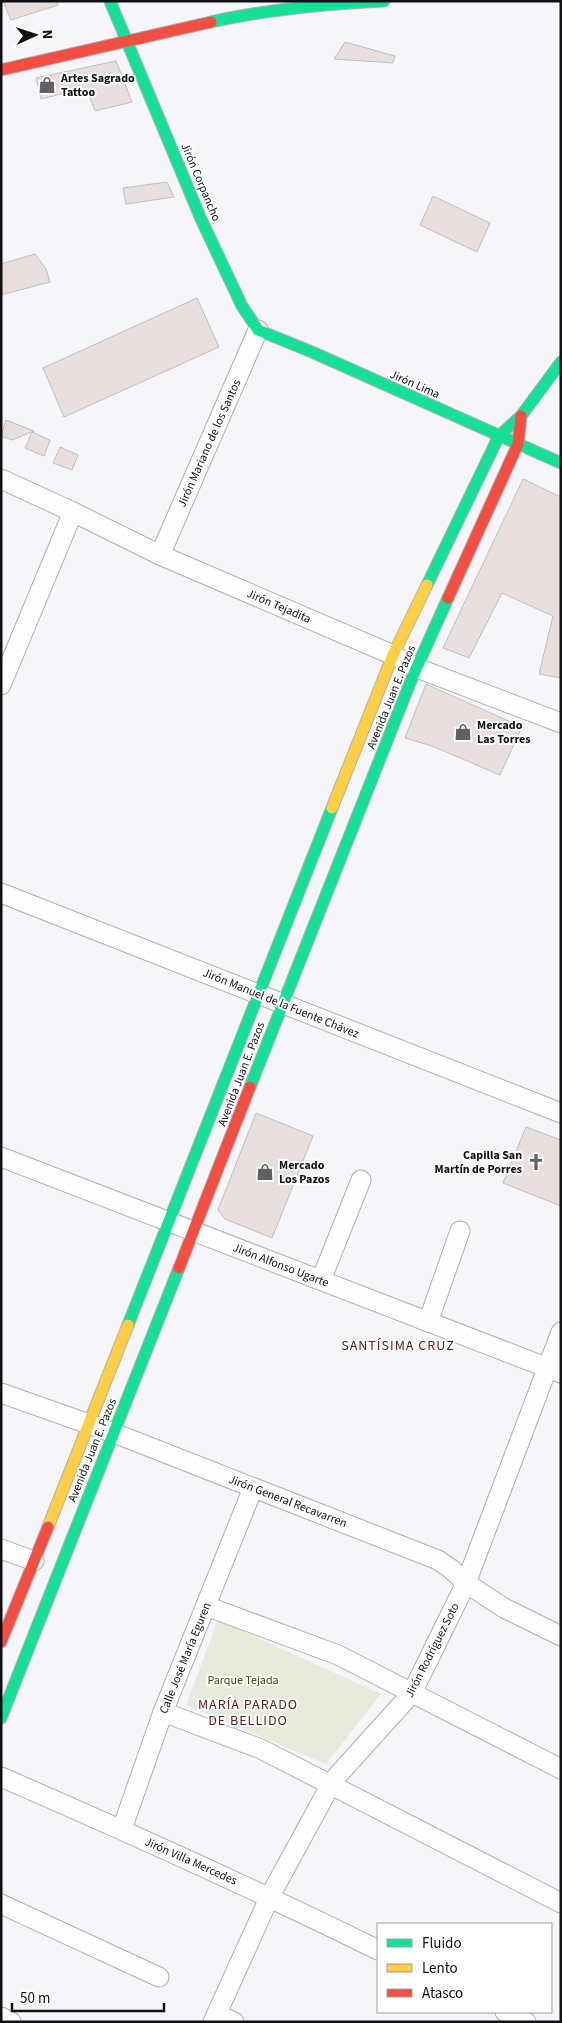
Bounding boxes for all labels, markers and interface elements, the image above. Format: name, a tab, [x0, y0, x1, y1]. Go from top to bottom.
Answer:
north arrow	[10, 10, 60, 60]
text: N	[37, 29, 57, 40]
place label: Artes Sagrado Tattoo	[60, 70, 135, 101]
shop icon: Artes Sagrado Tattoo	[37, 75, 57, 95]
street label: Jirón Corpancho	[176, 141, 225, 224]
street label: Jirón Lima	[387, 366, 442, 403]
street label: Jirón Mariano de los Santos	[174, 377, 245, 510]
street label: Jirón Tejadita	[244, 585, 314, 628]
street label: Avenida Juan E. Pazos	[363, 643, 420, 752]
place label: Mercado Las Torres	[477, 717, 531, 748]
shop icon: Mercado Las Torres	[453, 722, 473, 742]
street label: Jirón Manuel de la Fuente Chávez	[200, 964, 361, 1043]
street label: Avenida Juan E. Pazos	[214, 1020, 269, 1129]
place label: Capilla San Martín de Porres	[435, 1147, 522, 1178]
church icon: Capilla San Martín de Porres	[526, 1152, 546, 1172]
place label: Mercado Los Pazos	[279, 1157, 330, 1188]
shop icon: Mercado Los Pazos	[255, 1162, 275, 1182]
street label: Jirón Alfonso Ugarte	[230, 1239, 331, 1292]
district label: SANTÍSIMA CRUZ	[341, 1336, 455, 1356]
street label: Avenida Juan E. Pazos	[64, 1396, 121, 1505]
street label: Jirón General Recavarren	[226, 1471, 350, 1532]
street label: Calle José María Eguren	[155, 1600, 216, 1716]
street label: Jirón Rodríguez Soto	[401, 1600, 464, 1701]
park label: Parque Tejada	[207, 1672, 279, 1689]
district label: MARÍA PARADO DE BELLIDO	[198, 1695, 298, 1731]
street label: Jirón Villa Mercedes	[142, 1833, 240, 1889]
legend	[377, 1923, 552, 2013]
text: Fluido	[422, 1933, 462, 1954]
text: Lento	[422, 1958, 458, 1979]
scale bar	[12, 1980, 165, 2012]
text: Atasco	[422, 1983, 463, 2004]
text: 50 m	[20, 1988, 50, 2009]

